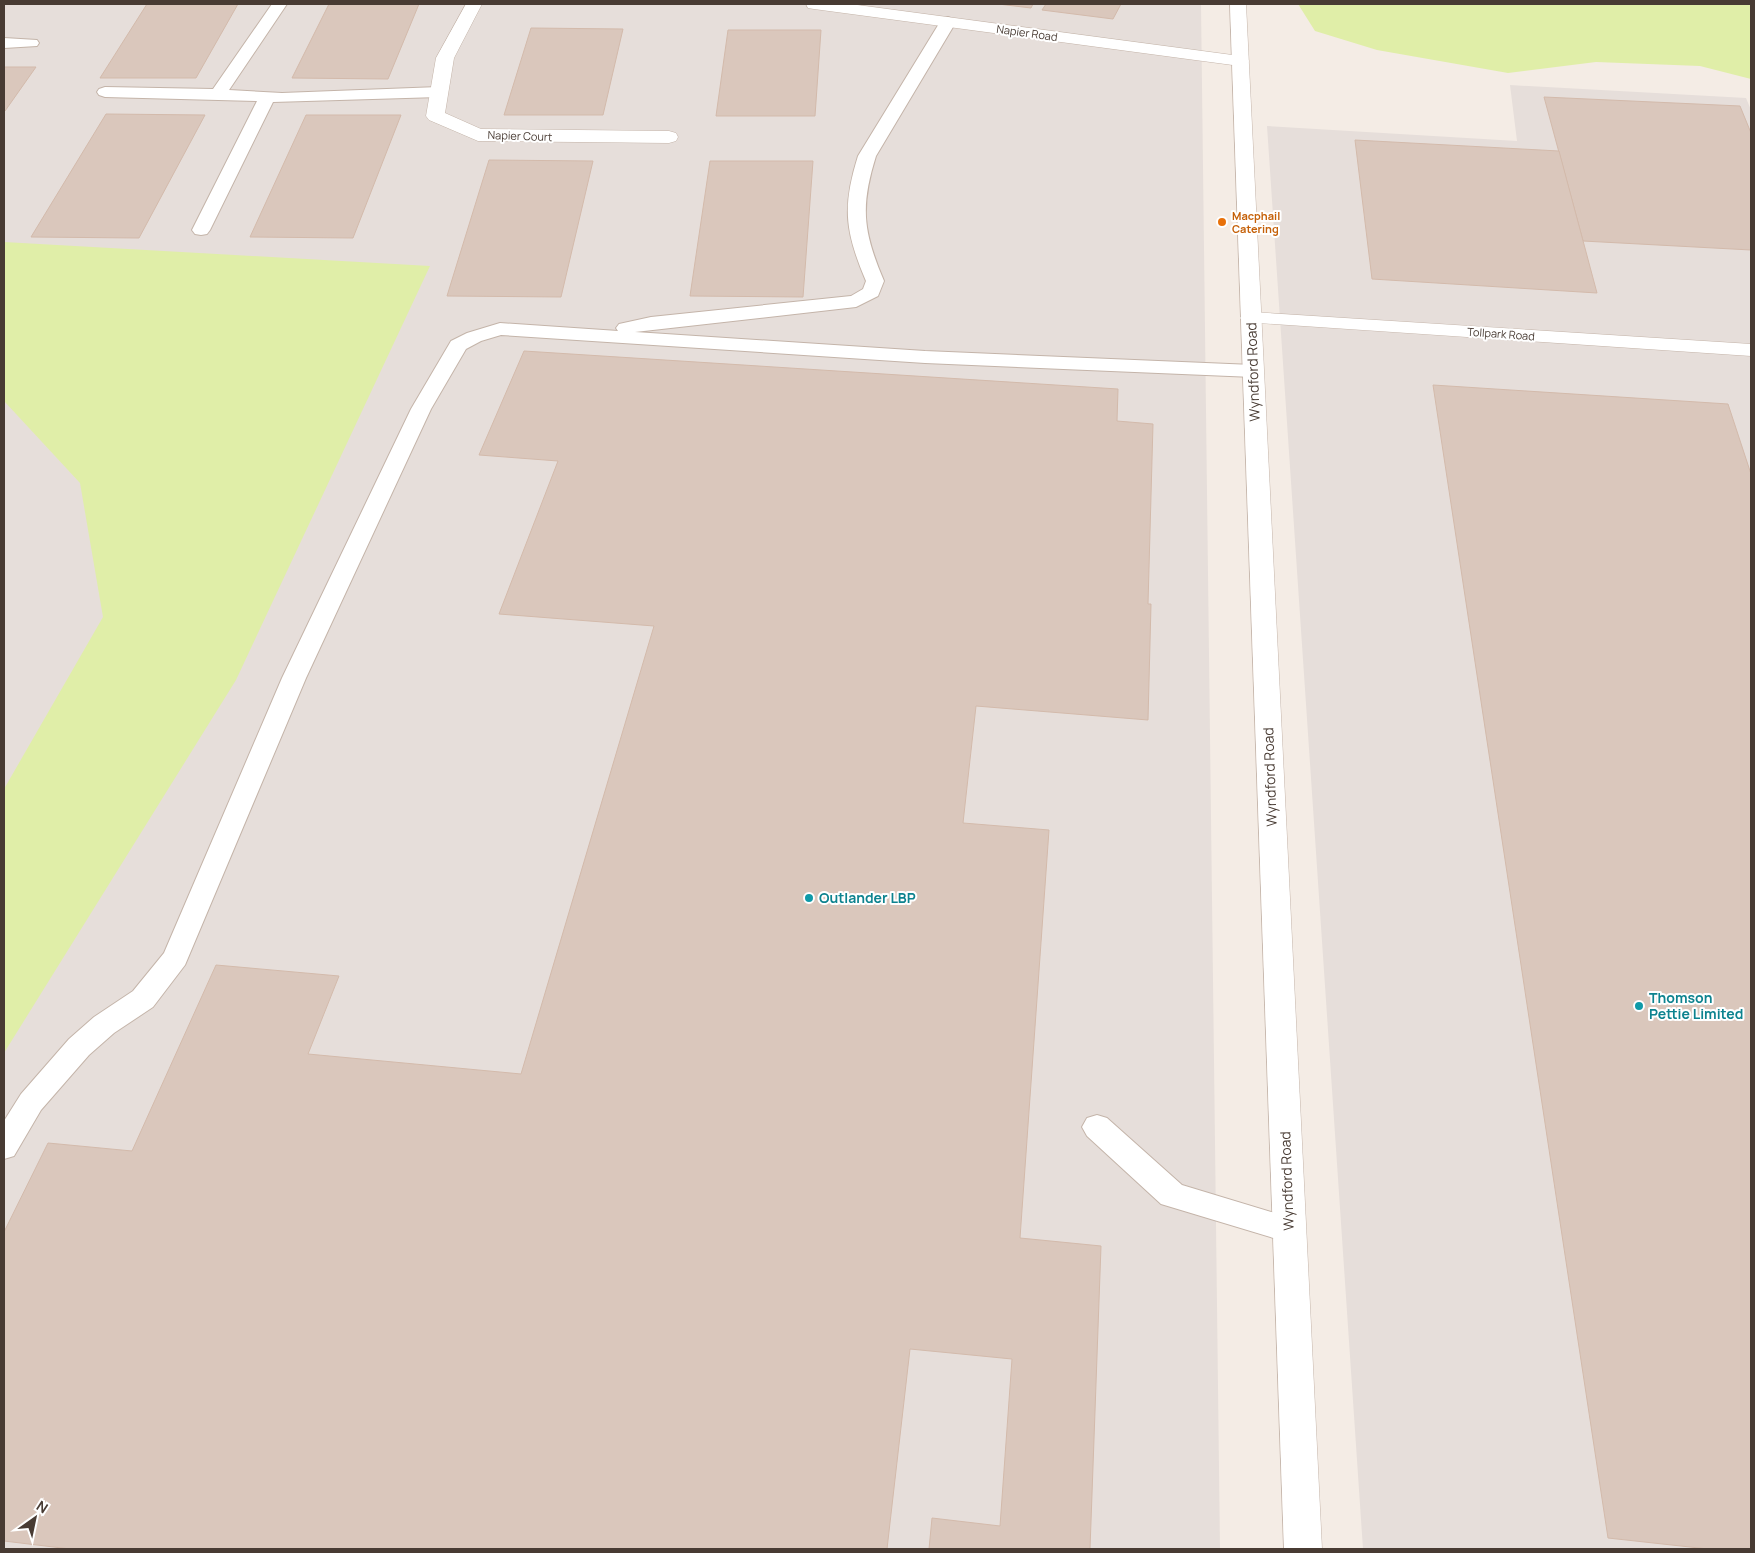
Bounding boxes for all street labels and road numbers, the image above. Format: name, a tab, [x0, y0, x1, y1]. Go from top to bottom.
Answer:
street label: Napier Road	[996, 21, 1059, 44]
street label: Napier Court	[487, 127, 553, 144]
street label: Wyndford Road	[1241, 322, 1264, 422]
street label: Tollpark Road	[1467, 324, 1535, 343]
street label: Wyndford Road	[1258, 727, 1281, 827]
street label: Wyndford Road	[1275, 1131, 1298, 1231]

